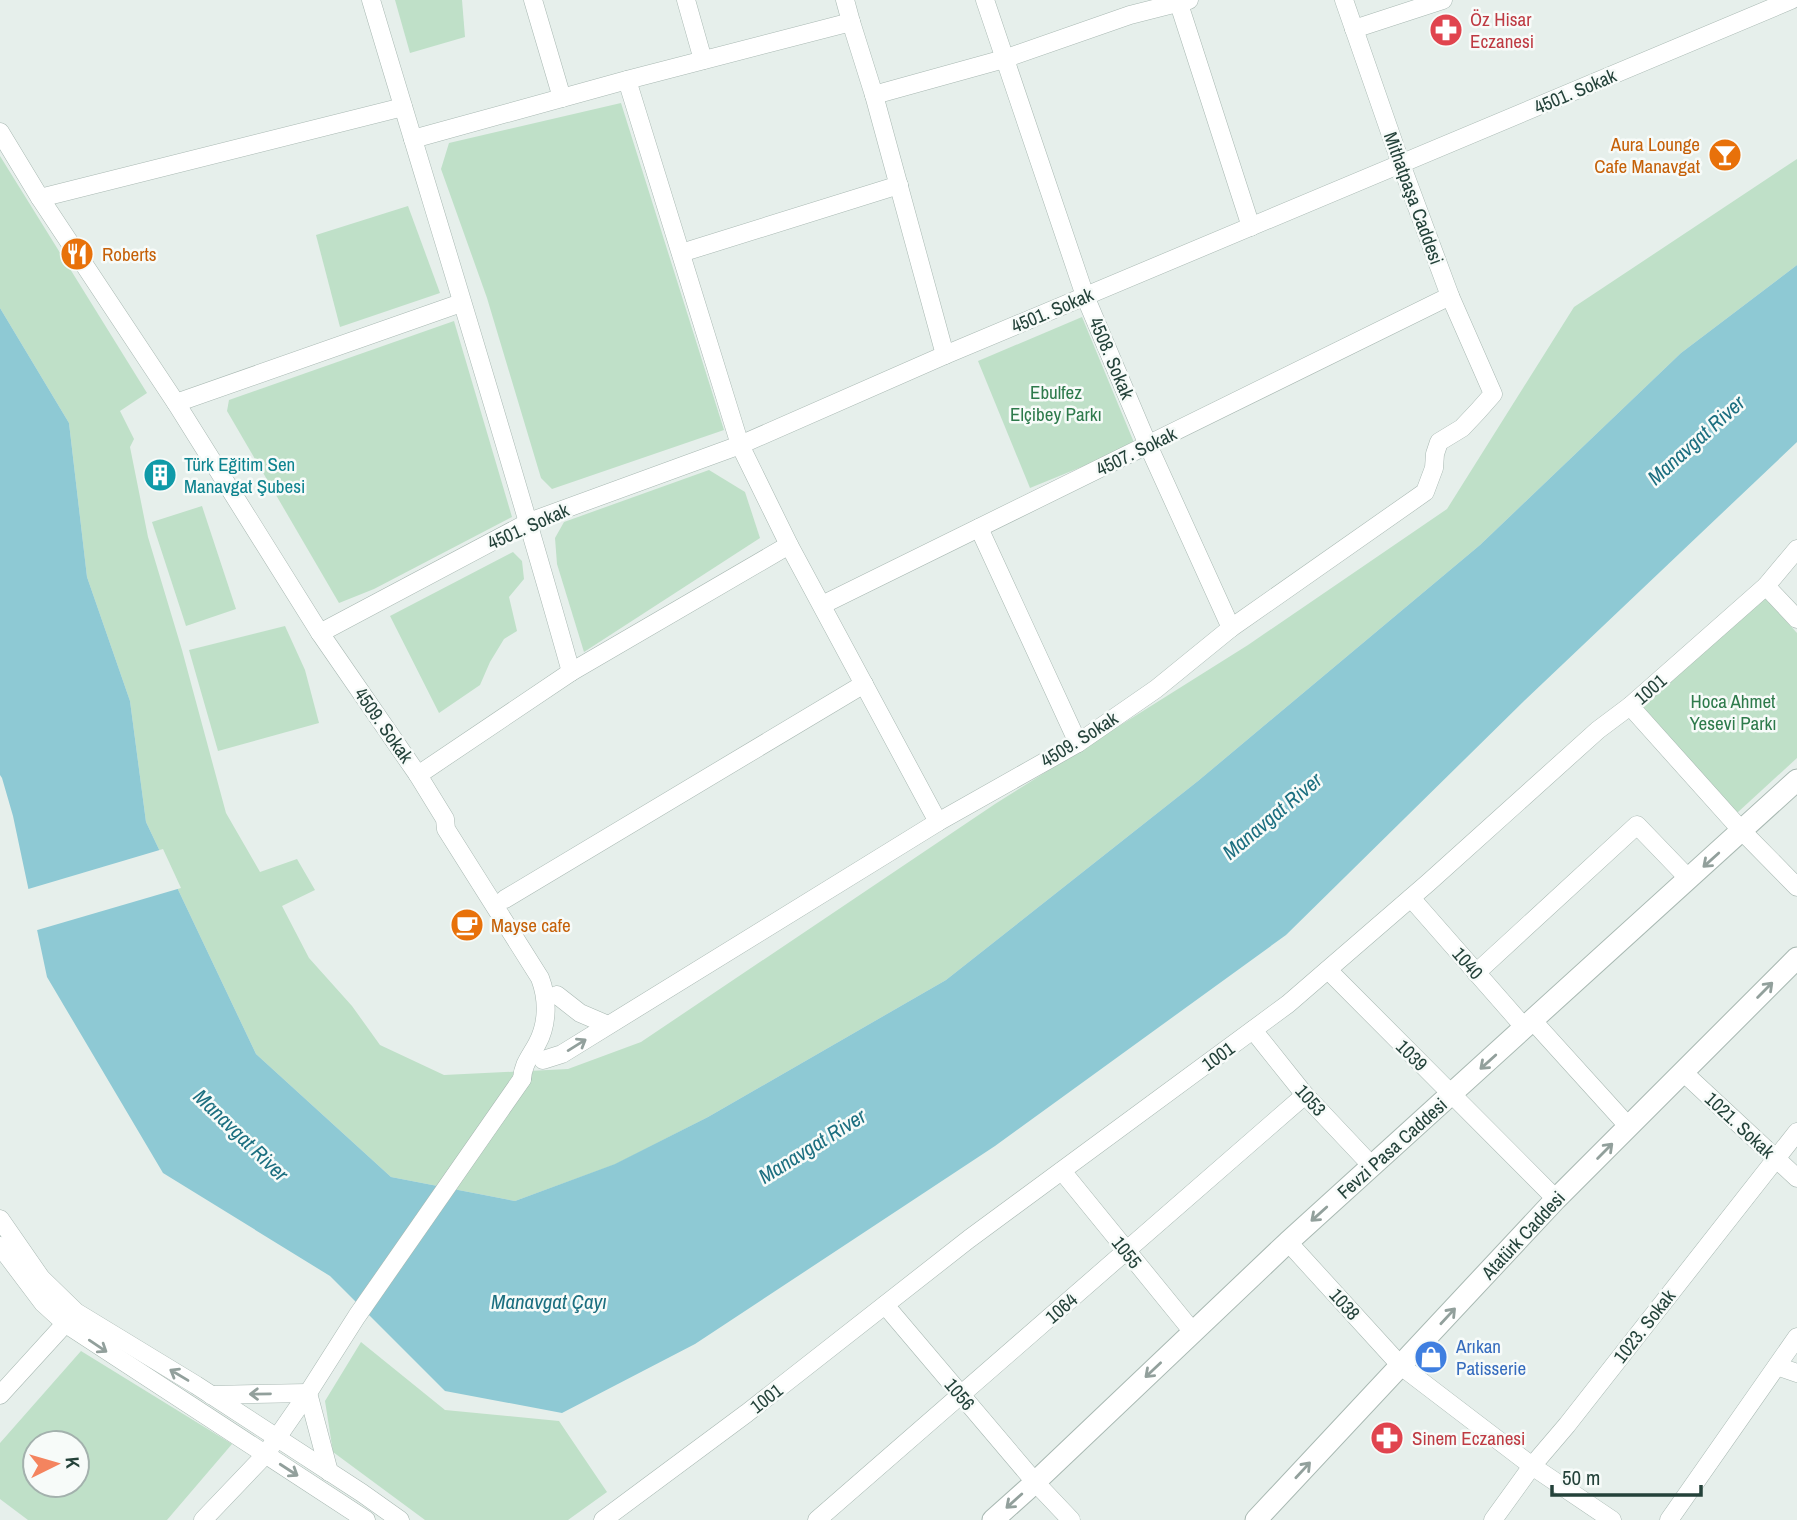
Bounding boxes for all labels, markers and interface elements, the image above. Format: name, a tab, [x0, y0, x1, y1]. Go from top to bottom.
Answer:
place label: Öz Hisar Eczanesi	[1470, 6, 1534, 54]
pharmacy icon: Öz Hisar Eczanesi	[1427, 11, 1465, 49]
street label: 4501. Sokak	[1530, 62, 1620, 120]
street label: Mithatpaşa Caddesi	[1378, 128, 1450, 268]
place label: Aura Lounge Cafe Manavgat	[1594, 131, 1701, 179]
bar icon: Aura Lounge Cafe Manavgat	[1706, 136, 1744, 174]
restaurant icon: Roberts	[58, 235, 96, 273]
place label: Roberts	[102, 241, 157, 267]
street label: 4501. Sokak	[1007, 281, 1097, 339]
street label: 4508. Sokak	[1083, 313, 1141, 403]
park label: Ebulfez Elçibey Parkı	[1010, 379, 1102, 427]
water label: Manavgat River	[1641, 388, 1752, 491]
street label: 4507. Sokak	[1091, 420, 1181, 482]
place label: Türk Eğitim Sen Manavgat Şubesi	[184, 451, 305, 499]
building icon: Türk Eğitim Sen Manavgat Şubesi	[141, 456, 179, 494]
street label: 4501. Sokak	[483, 496, 573, 555]
street label: 1001	[1628, 668, 1672, 710]
street label: 4509. Sokak	[349, 682, 420, 768]
park label: Hoca Ahmet Yesevi Parkı	[1689, 688, 1777, 736]
street label: 4509. Sokak	[1035, 705, 1123, 773]
water label: Manavgat River	[1216, 765, 1329, 866]
one-way arrow	[1702, 851, 1720, 867]
cafe icon: Mayse cafe	[448, 906, 486, 944]
place label: Mayse cafe	[491, 912, 571, 938]
street label: 1040	[1447, 941, 1489, 985]
one-way arrow	[1757, 981, 1774, 998]
street label: 1039	[1391, 1034, 1433, 1076]
street label: 1001	[1196, 1035, 1240, 1077]
one-way arrow	[566, 1037, 586, 1051]
one-way arrow	[1479, 1054, 1497, 1070]
street label: 1053	[1290, 1078, 1332, 1122]
water label: Manavgat River	[187, 1082, 296, 1189]
street label: 1021. Sokak	[1699, 1086, 1781, 1164]
street label: Fevzi Pasa Caddesi	[1331, 1092, 1453, 1204]
water label: Manavgat River	[753, 1101, 872, 1191]
one-way arrow	[1596, 1143, 1613, 1160]
street label: Atatürk Caddesi	[1475, 1185, 1571, 1285]
one-way arrow	[1311, 1206, 1328, 1223]
street label: 1055	[1106, 1230, 1148, 1274]
street label: 1038	[1324, 1282, 1366, 1326]
street label: 1023. Sokak	[1607, 1284, 1681, 1368]
water label: Manavgat Çayı	[491, 1287, 607, 1316]
street label: 1064	[1039, 1287, 1083, 1329]
one-way arrow	[1440, 1307, 1456, 1325]
place label: Arıkan Patisserie	[1455, 1333, 1526, 1381]
shop icon: Arıkan Patisserie	[1412, 1338, 1450, 1376]
one-way arrow	[88, 1339, 107, 1353]
one-way arrow	[1145, 1362, 1162, 1379]
one-way arrow	[169, 1368, 190, 1381]
street label: 1056	[939, 1372, 981, 1416]
street label: 1001	[744, 1377, 788, 1419]
one-way arrow	[248, 1388, 271, 1401]
pharmacy icon: Sinem Eczanesi	[1368, 1419, 1406, 1457]
place label: Sinem Eczanesi	[1412, 1425, 1525, 1451]
north arrow	[21, 1429, 91, 1499]
scale bar	[1552, 1454, 1701, 1498]
text: K	[59, 1456, 86, 1470]
one-way arrow	[1295, 1461, 1311, 1479]
one-way arrow	[279, 1463, 298, 1477]
text: 50 m	[1562, 1463, 1600, 1492]
one-way arrow	[1005, 1493, 1023, 1509]

